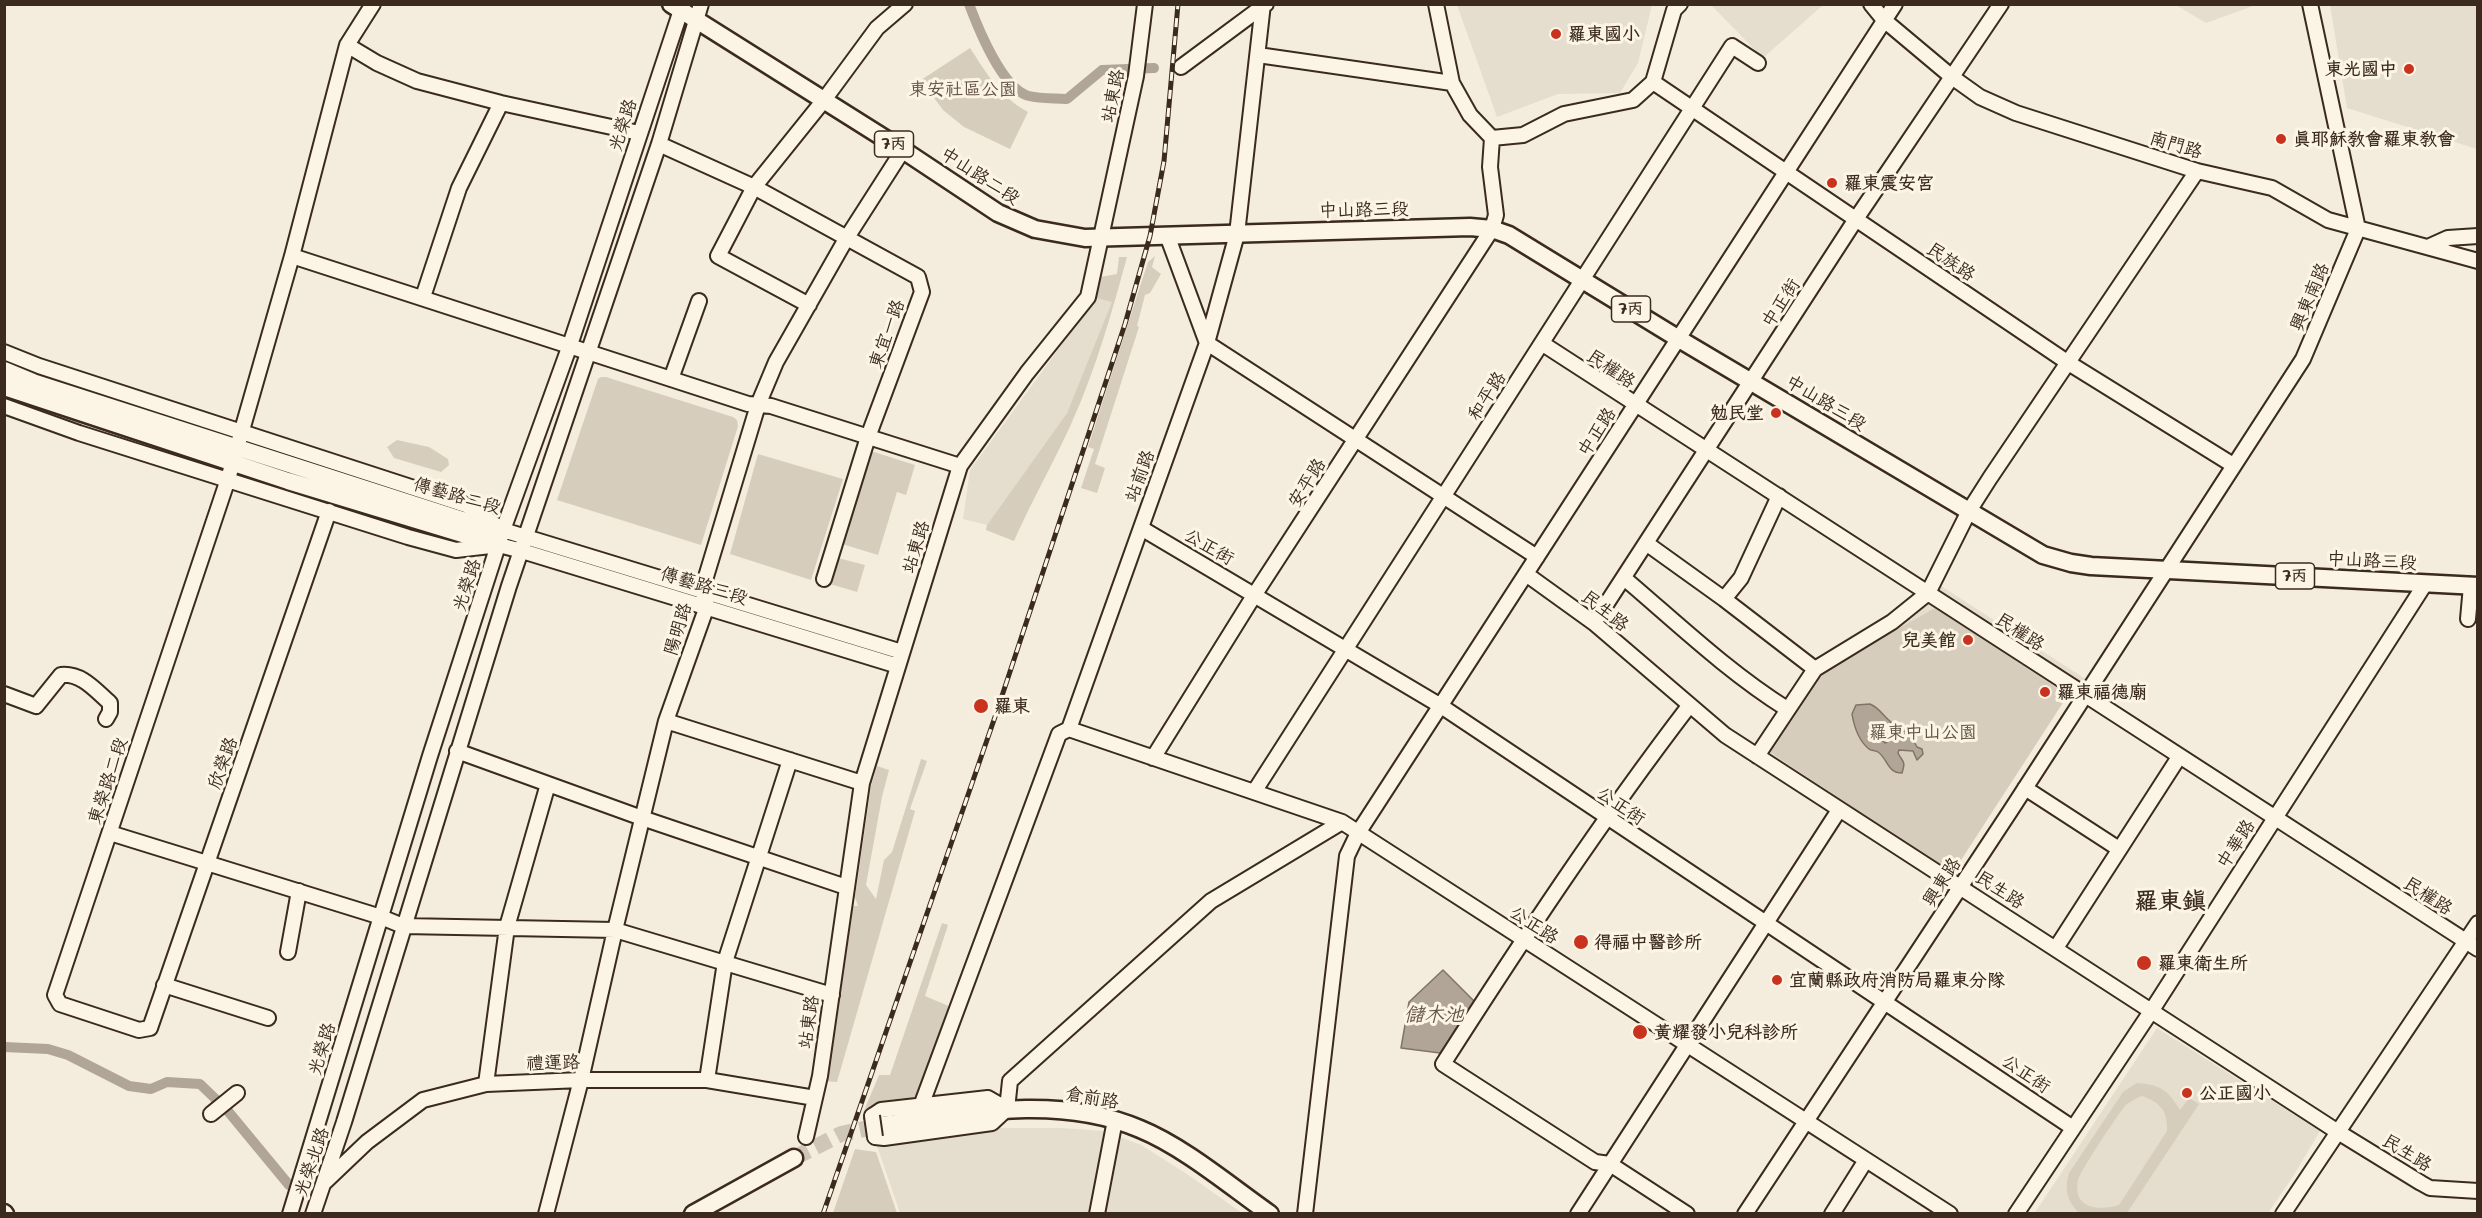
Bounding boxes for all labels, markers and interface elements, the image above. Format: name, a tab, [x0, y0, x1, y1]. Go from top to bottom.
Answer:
place label: 羅東國小	[1568, 23, 1640, 45]
marker: 羅東國小	[1549, 27, 1563, 41]
place label: 東光國中	[2325, 58, 2397, 80]
marker: 東光國中	[2402, 62, 2416, 76]
street label: 站東路	[1097, 67, 1129, 125]
park label: 東安社區公園	[909, 78, 1017, 100]
street label: 光榮路	[604, 96, 642, 154]
street label: 南門路	[2147, 127, 2205, 163]
place label: 真耶穌教會羅東教會	[2293, 128, 2455, 150]
road number: 7丙	[874, 131, 914, 157]
marker: 真耶穌教會羅東教會	[2274, 132, 2288, 146]
street label: 中山路二段	[936, 142, 1024, 210]
place label: 羅東震安宮	[1844, 172, 1934, 194]
marker: 羅東震安宮	[1825, 176, 1839, 190]
street label: 中山路三段	[1319, 198, 1409, 222]
street label: 民族路	[1923, 238, 1979, 286]
street label: 興東南路	[2286, 260, 2334, 334]
street label: 中正街	[1757, 274, 1805, 332]
street label: 東宜一路	[865, 296, 909, 372]
road number: 7丙	[1612, 296, 1650, 322]
street label: 民權路	[1583, 345, 1639, 393]
street label: 和平路	[1463, 367, 1511, 425]
street label: 中山路三段	[1782, 371, 1870, 435]
place label: 勉民堂	[1710, 402, 1764, 424]
street label: 中正路	[1573, 403, 1621, 461]
marker: 勉民堂	[1769, 406, 1783, 420]
street label: 站前路	[1121, 447, 1159, 505]
street label: 安平路	[1284, 454, 1330, 512]
street label: 傳藝路二段	[411, 473, 503, 519]
street label: 站東路	[898, 518, 934, 576]
street label: 公正街	[1180, 524, 1238, 570]
street label: 中山路三段	[2326, 548, 2418, 574]
street label: 光榮路	[448, 556, 486, 614]
street label: 傳藝路三段	[658, 563, 750, 609]
road number: 7丙	[2276, 563, 2314, 589]
street label: 民生路	[1577, 586, 1633, 636]
street label: 陽明路	[660, 600, 696, 658]
street label: 民權路	[1991, 608, 2049, 656]
place label: 兒美館	[1902, 629, 1956, 651]
marker: 兒美館	[1961, 633, 1975, 647]
place label: 羅東福德廟	[2057, 681, 2147, 703]
marker: 羅東福德廟	[2038, 685, 2052, 699]
place label: 羅東	[994, 695, 1030, 717]
marker: 羅東	[972, 697, 990, 715]
park label: 羅東中山公園	[1869, 721, 1977, 743]
street label: 欣榮路	[204, 734, 242, 792]
street label: 東榮路二段	[84, 735, 132, 827]
street label: 公正街	[1593, 782, 1649, 830]
street label: 中華路	[2212, 815, 2260, 873]
street label: 興東路	[1918, 853, 1966, 911]
street label: 民生路	[1971, 866, 2029, 914]
street label: 民權路	[2399, 872, 2457, 920]
district label: 羅東鎮	[2134, 888, 2206, 916]
street label: 公正路	[1505, 901, 1563, 949]
place label: 得福中醫診所	[1594, 931, 1702, 953]
marker: 得福中醫診所	[1572, 933, 1590, 951]
place label: 羅東衛生所	[2158, 952, 2248, 974]
marker: 羅東衛生所	[2135, 954, 2153, 972]
place label: 宜蘭縣政府消防局羅東分隊	[1789, 969, 2005, 991]
marker: 宜蘭縣政府消防局羅東分隊	[1770, 973, 1784, 987]
street label: 站東路	[795, 994, 823, 1050]
water label: 儲木池	[1404, 1003, 1464, 1027]
street label: 光榮路	[304, 1020, 340, 1078]
place label: 黃耀發小兒科診所	[1654, 1021, 1798, 1043]
marker: 黃耀發小兒科診所	[1631, 1023, 1649, 1041]
street label: 公正街	[1998, 1050, 2054, 1098]
street label: 禮運路	[526, 1051, 580, 1075]
place label: 公正國小	[2199, 1082, 2271, 1104]
street label: 倉前路	[1064, 1083, 1120, 1113]
marker: 公正國小	[2180, 1086, 2194, 1100]
street label: 光榮北路	[290, 1124, 334, 1200]
street label: 民生路	[2378, 1130, 2436, 1176]

